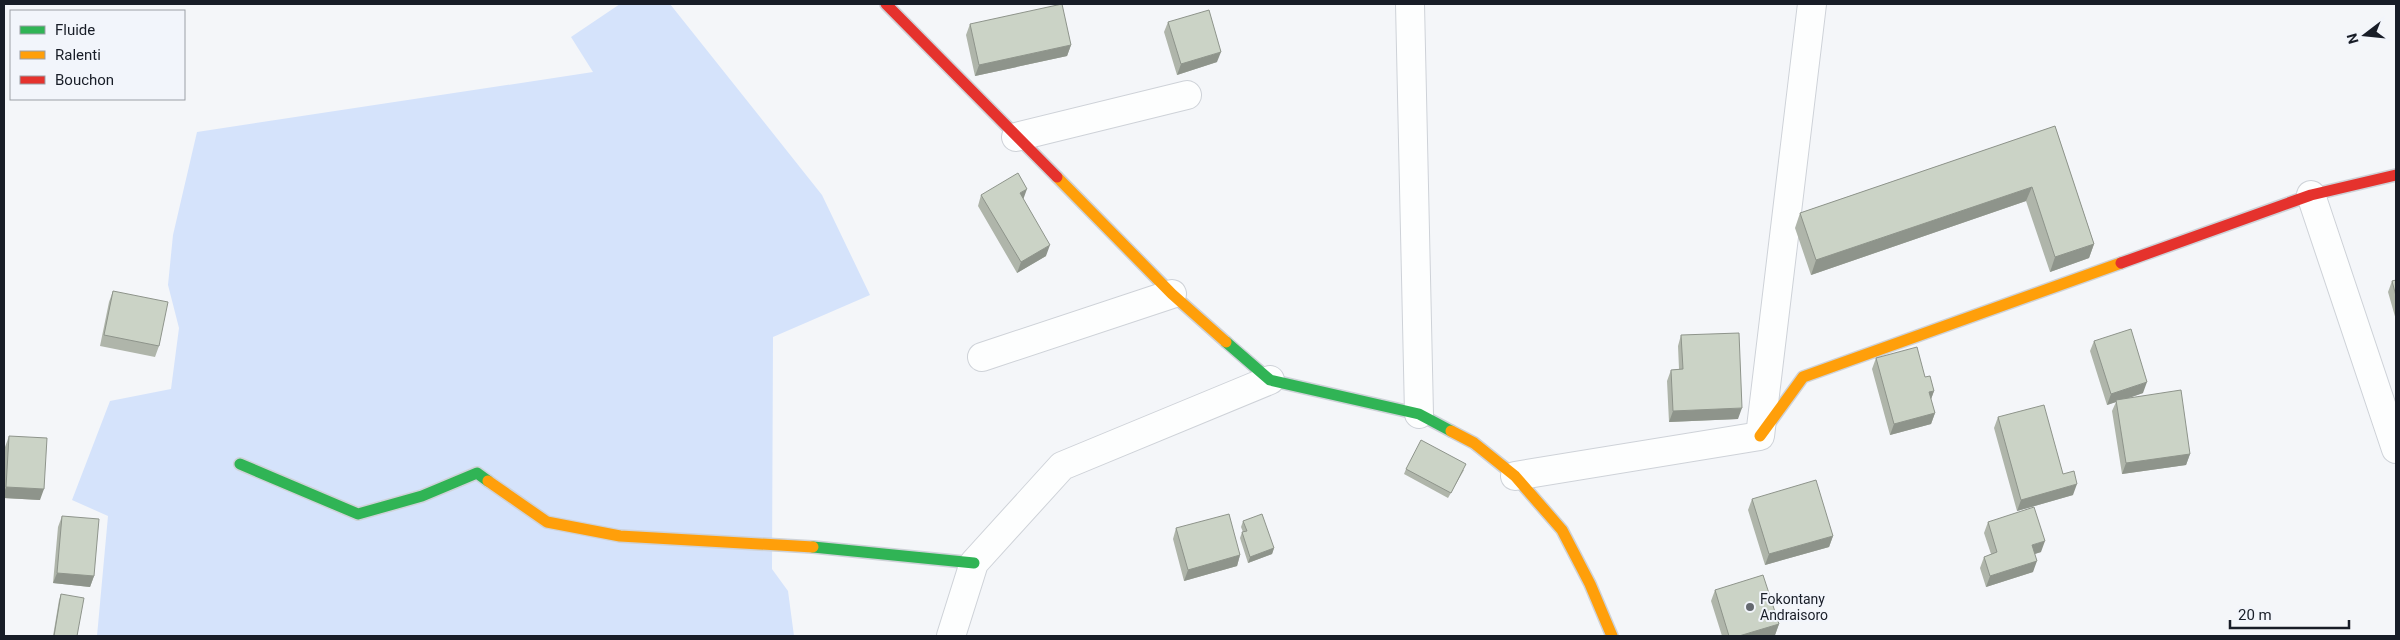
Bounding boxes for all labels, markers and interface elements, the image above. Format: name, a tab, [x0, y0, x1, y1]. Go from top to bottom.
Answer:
legend	[10, 10, 185, 100]
north arrow	[2340, 10, 2390, 60]
text: Fluide	[55, 21, 95, 39]
text: N	[2343, 32, 2362, 46]
text: Ralenti	[55, 46, 101, 64]
text: Bouchon	[55, 71, 114, 89]
place label: Fokontany Andraisoro	[1760, 591, 1828, 623]
scale bar	[2230, 598, 2349, 630]
marker: Fokontany Andraisoro	[1744, 601, 1756, 613]
text: 20 m	[2238, 606, 2272, 624]

